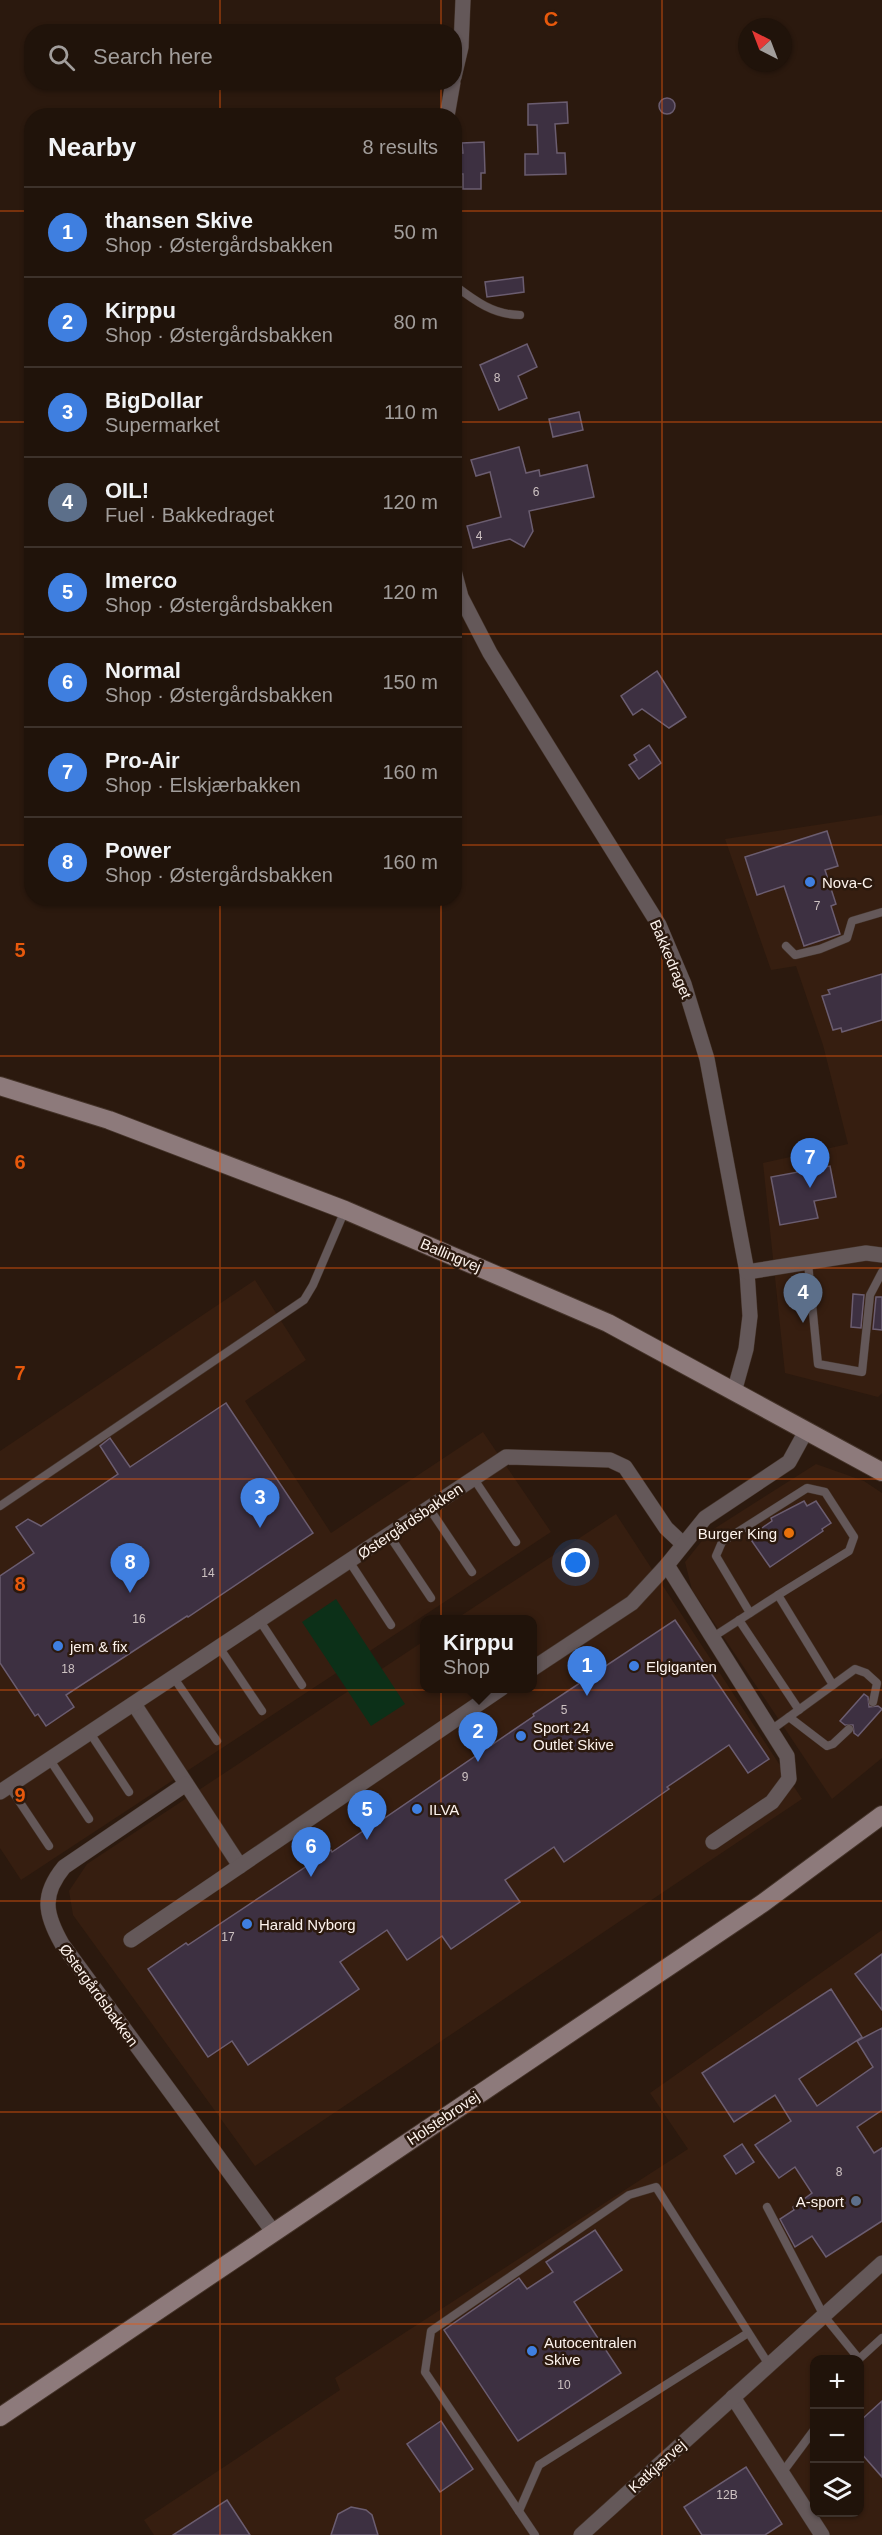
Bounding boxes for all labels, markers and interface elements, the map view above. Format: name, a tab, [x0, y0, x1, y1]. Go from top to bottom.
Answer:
text: C	[544, 8, 558, 30]
north arrow	[738, 18, 792, 72]
search box	[24, 24, 462, 90]
icon: search	[45, 41, 78, 74]
text: Search here	[93, 44, 213, 69]
text: Nearby	[48, 132, 136, 162]
text: 8 results	[362, 136, 438, 158]
text: thansen Skive	[105, 208, 253, 233]
text: 1	[62, 221, 73, 243]
text: 50 m	[394, 221, 438, 243]
text: Shop · Østergårdsbakken	[105, 234, 333, 256]
text: Kirppu	[105, 298, 176, 323]
text: 2	[62, 311, 73, 333]
text: 80 m	[394, 311, 438, 333]
text: Shop · Østergårdsbakken	[105, 324, 333, 346]
house number: 8	[494, 371, 501, 385]
text: BigDollar	[105, 388, 203, 413]
text: 3	[62, 401, 73, 423]
text: 110 m	[384, 401, 438, 423]
text: Supermarket	[105, 414, 220, 436]
text: OIL!	[105, 478, 149, 503]
house number: 6	[533, 485, 540, 499]
text: 4	[62, 491, 73, 513]
text: 120 m	[382, 491, 438, 513]
text: Fuel · Bakkedraget	[105, 504, 274, 526]
house number: 4	[476, 529, 483, 543]
text: Imerco	[105, 568, 177, 593]
text: 5	[62, 581, 73, 603]
text: 120 m	[382, 581, 438, 603]
text: Shop · Østergårdsbakken	[105, 594, 333, 616]
text: Normal	[105, 658, 181, 683]
text: 6	[62, 671, 73, 693]
text: 150 m	[382, 671, 438, 693]
text: Shop · Østergårdsbakken	[105, 684, 333, 706]
text: Pro-Air	[105, 748, 180, 773]
text: 7	[62, 761, 73, 783]
text: 160 m	[382, 761, 438, 783]
text: Shop · Elskjærbakken	[105, 774, 301, 796]
text: Power	[105, 838, 171, 863]
text: 8	[62, 851, 73, 873]
text: 160 m	[382, 851, 438, 873]
text: Shop · Østergårdsbakken	[105, 864, 333, 886]
place label: Nova-C	[822, 874, 873, 891]
marker: Nova-C	[803, 875, 817, 889]
house number: 7	[814, 899, 821, 913]
street label: Bakkedraget	[647, 917, 696, 1002]
text: 5	[14, 939, 26, 961]
pin: 7	[790, 1138, 830, 1188]
text: 6	[14, 1151, 26, 1173]
street label: Ballingvej	[418, 1235, 484, 1275]
pin: 4	[784, 1274, 822, 1323]
text: 7	[14, 1362, 26, 1384]
pin: 3	[240, 1478, 280, 1528]
street label: Østergårdsbakken	[354, 1480, 466, 1562]
place label: Burger King	[698, 1525, 777, 1542]
marker: Burger King	[782, 1526, 796, 1540]
pin: 8	[110, 1544, 150, 1593]
your location	[561, 1548, 590, 1577]
house number: 14	[201, 1566, 215, 1580]
text: 8	[14, 1573, 26, 1595]
house number: 16	[132, 1612, 146, 1626]
popup	[420, 1615, 537, 1693]
text: Kirppu	[443, 1630, 514, 1655]
place label: jem & fix	[69, 1638, 128, 1655]
marker: jem & fix	[51, 1639, 65, 1653]
pin: 1	[568, 1646, 606, 1696]
text: Shop	[443, 1656, 490, 1678]
place label: Elgiganten	[646, 1658, 717, 1675]
marker: Elgiganten	[627, 1659, 641, 1673]
house number: 18	[61, 1662, 75, 1676]
house number: 5	[561, 1703, 568, 1717]
pin: 2	[458, 1712, 498, 1762]
place label: Sport 24 Outlet Skive	[533, 1719, 614, 1753]
marker: Sport 24 Outlet Skive	[514, 1729, 528, 1743]
house number: 9	[462, 1770, 469, 1784]
text: 9	[14, 1784, 26, 1806]
pin: 5	[348, 1790, 386, 1840]
place label: ILVA	[429, 1801, 459, 1818]
marker: ILVA	[410, 1802, 424, 1816]
pin: 6	[292, 1828, 330, 1877]
place label: Harald Nyborg	[259, 1916, 356, 1933]
marker: Harald Nyborg	[240, 1917, 254, 1931]
house number: 17	[221, 1930, 235, 1944]
street label: Østergårdsbakken	[56, 1940, 142, 2050]
street label: Holstebrovej	[404, 2088, 482, 2148]
house number: 8	[836, 2165, 843, 2179]
place label: A-sport	[796, 2193, 845, 2210]
marker: A-sport	[849, 2194, 863, 2208]
place label: Autocentralen Skive	[544, 2334, 637, 2368]
marker: Autocentralen Skive	[525, 2344, 539, 2358]
map controls	[810, 2355, 864, 2517]
button: +	[810, 2355, 864, 2409]
house number: 10	[557, 2378, 571, 2392]
button: −	[810, 2409, 864, 2463]
street label: Katkjærvej	[625, 2436, 689, 2496]
button: layers	[810, 2463, 864, 2517]
house number: 12B	[716, 2488, 738, 2502]

